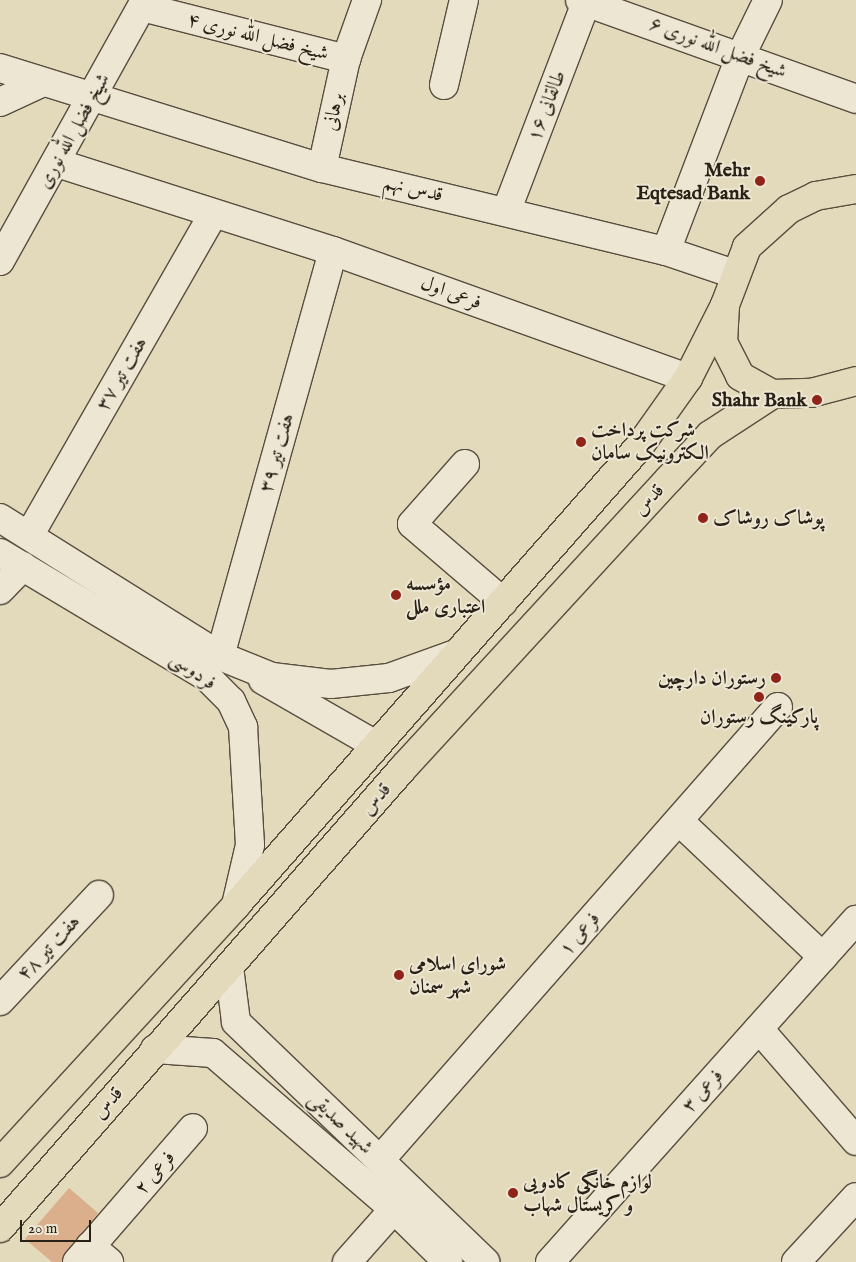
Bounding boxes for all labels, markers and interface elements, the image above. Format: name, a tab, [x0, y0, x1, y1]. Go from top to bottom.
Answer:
street label: شیخ فضل الله نوری ۴	[185, 8, 331, 66]
street label: شیخ فضل الله نوری ۶	[646, 12, 790, 84]
street label: طالقانی ۱۶	[523, 67, 571, 145]
street label: شیخ فضل الله نوری	[32, 69, 116, 193]
street label: برهانی	[318, 91, 350, 133]
place label: Mehr Eqtesad Bank	[636, 158, 750, 205]
street label: قدس نهم	[381, 170, 445, 208]
marker: Mehr Eqtesad Bank	[754, 175, 766, 187]
street label: فرعی اول	[417, 271, 485, 315]
street label: هفت تیر ۳۷	[91, 333, 153, 415]
place label: Shahr Bank	[712, 388, 807, 412]
marker: Shahr Bank	[811, 394, 823, 406]
street label: هفت تیر ۳۹	[254, 411, 300, 495]
place label: شرکت پرداخت الکترونیک سامان	[591, 419, 709, 466]
marker: شرکت پرداخت الکترونیک سامان	[575, 436, 587, 448]
street label: قدس	[628, 479, 670, 521]
place label: پوشاک روشاک	[713, 506, 824, 530]
marker: پوشاک روشاک	[697, 512, 709, 524]
place label: مؤسسه اعتباری ملل	[406, 572, 485, 619]
marker: مؤسسه اعتباری ملل	[390, 589, 402, 601]
street label: فردوسی	[165, 646, 221, 696]
place label: رستوران دارچین	[658, 666, 766, 690]
marker: رستوران دارچین	[770, 672, 782, 684]
marker: پارکینگ رستوران	[753, 691, 765, 703]
place label: پارکینگ رستوران	[700, 705, 818, 729]
street label: قدس	[355, 778, 397, 820]
street label: فرعی ۱	[554, 907, 606, 961]
street label: هفت تیر ۴۸	[13, 910, 85, 986]
place label: شورای اسلامی شهر سمنان	[409, 952, 506, 999]
marker: شورای اسلامی شهر سمنان	[393, 969, 405, 981]
street label: فرعی ۳	[677, 1064, 729, 1118]
street label: قدس	[87, 1082, 129, 1124]
street label: شهید صدیقی	[304, 1087, 378, 1159]
street label: فرعی ۲	[129, 1146, 181, 1200]
place label: لوازم خانگی کادویی و کریستال شهاب	[523, 1170, 652, 1217]
marker: لوازم خانگی کادویی و کریستال شهاب	[507, 1187, 519, 1199]
scale bar	[22, 1210, 94, 1242]
text: 20 m	[28, 1219, 57, 1238]

